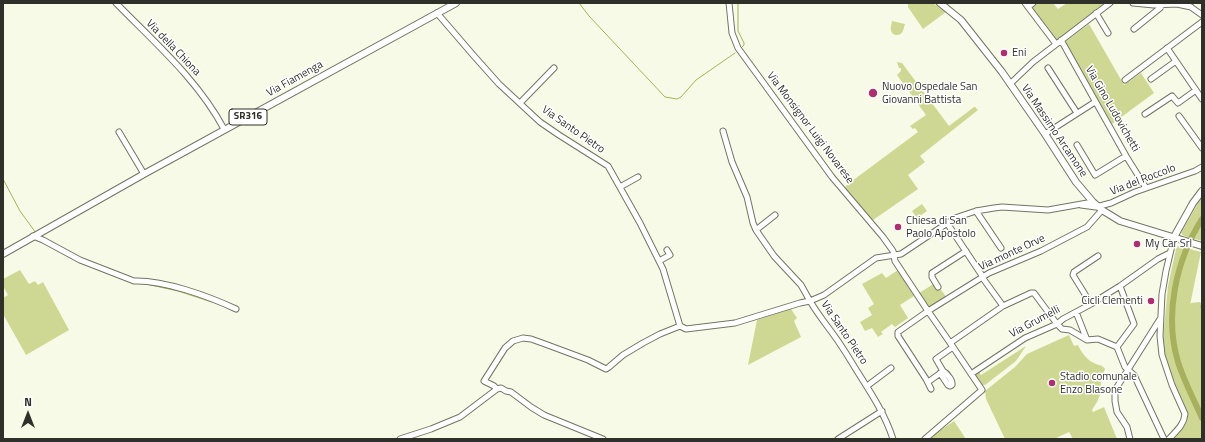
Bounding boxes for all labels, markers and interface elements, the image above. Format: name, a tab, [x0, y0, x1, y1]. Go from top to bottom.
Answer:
street label: Via della Chiona	[143, 17, 203, 79]
place label: Eni	[1012, 46, 1026, 60]
marker: Eni	[999, 48, 1009, 58]
street label: Via Fiamenga	[265, 58, 325, 100]
street label: Via Gino Ludovichetti	[1082, 64, 1142, 154]
street label: Via Monsignor Luigi Novarese	[764, 70, 856, 186]
place label: Nuovo Ospedale San Giovanni Battista	[882, 80, 977, 106]
street label: Via Massimo Arcamone	[1018, 82, 1090, 180]
marker: Nuovo Ospedale San Giovanni Battista	[867, 87, 879, 99]
street label: Via Santo Pietro	[539, 103, 607, 157]
road number: SR316	[229, 109, 267, 125]
street label: Via del Roccolo	[1108, 161, 1178, 199]
place label: Chiesa di San Paolo Apostolo	[906, 214, 976, 240]
marker: Chiesa di San Paolo Apostolo	[893, 222, 903, 232]
street label: Via monte Orve	[977, 232, 1047, 274]
place label: My Car Srl	[1145, 237, 1192, 251]
marker: My Car Srl	[1132, 239, 1142, 249]
place label: Cicli Clementi	[1081, 294, 1143, 308]
marker: Cicli Clementi	[1146, 296, 1156, 306]
street label: Via Santo Pietro	[818, 299, 870, 367]
street label: Via Grumelli	[1007, 303, 1063, 341]
place label: Stadio comunale Enzo Blasone	[1060, 370, 1137, 396]
marker: Stadio comunale Enzo Blasone	[1047, 378, 1057, 388]
north arrow	[8, 394, 48, 434]
text: N	[24, 394, 32, 410]

